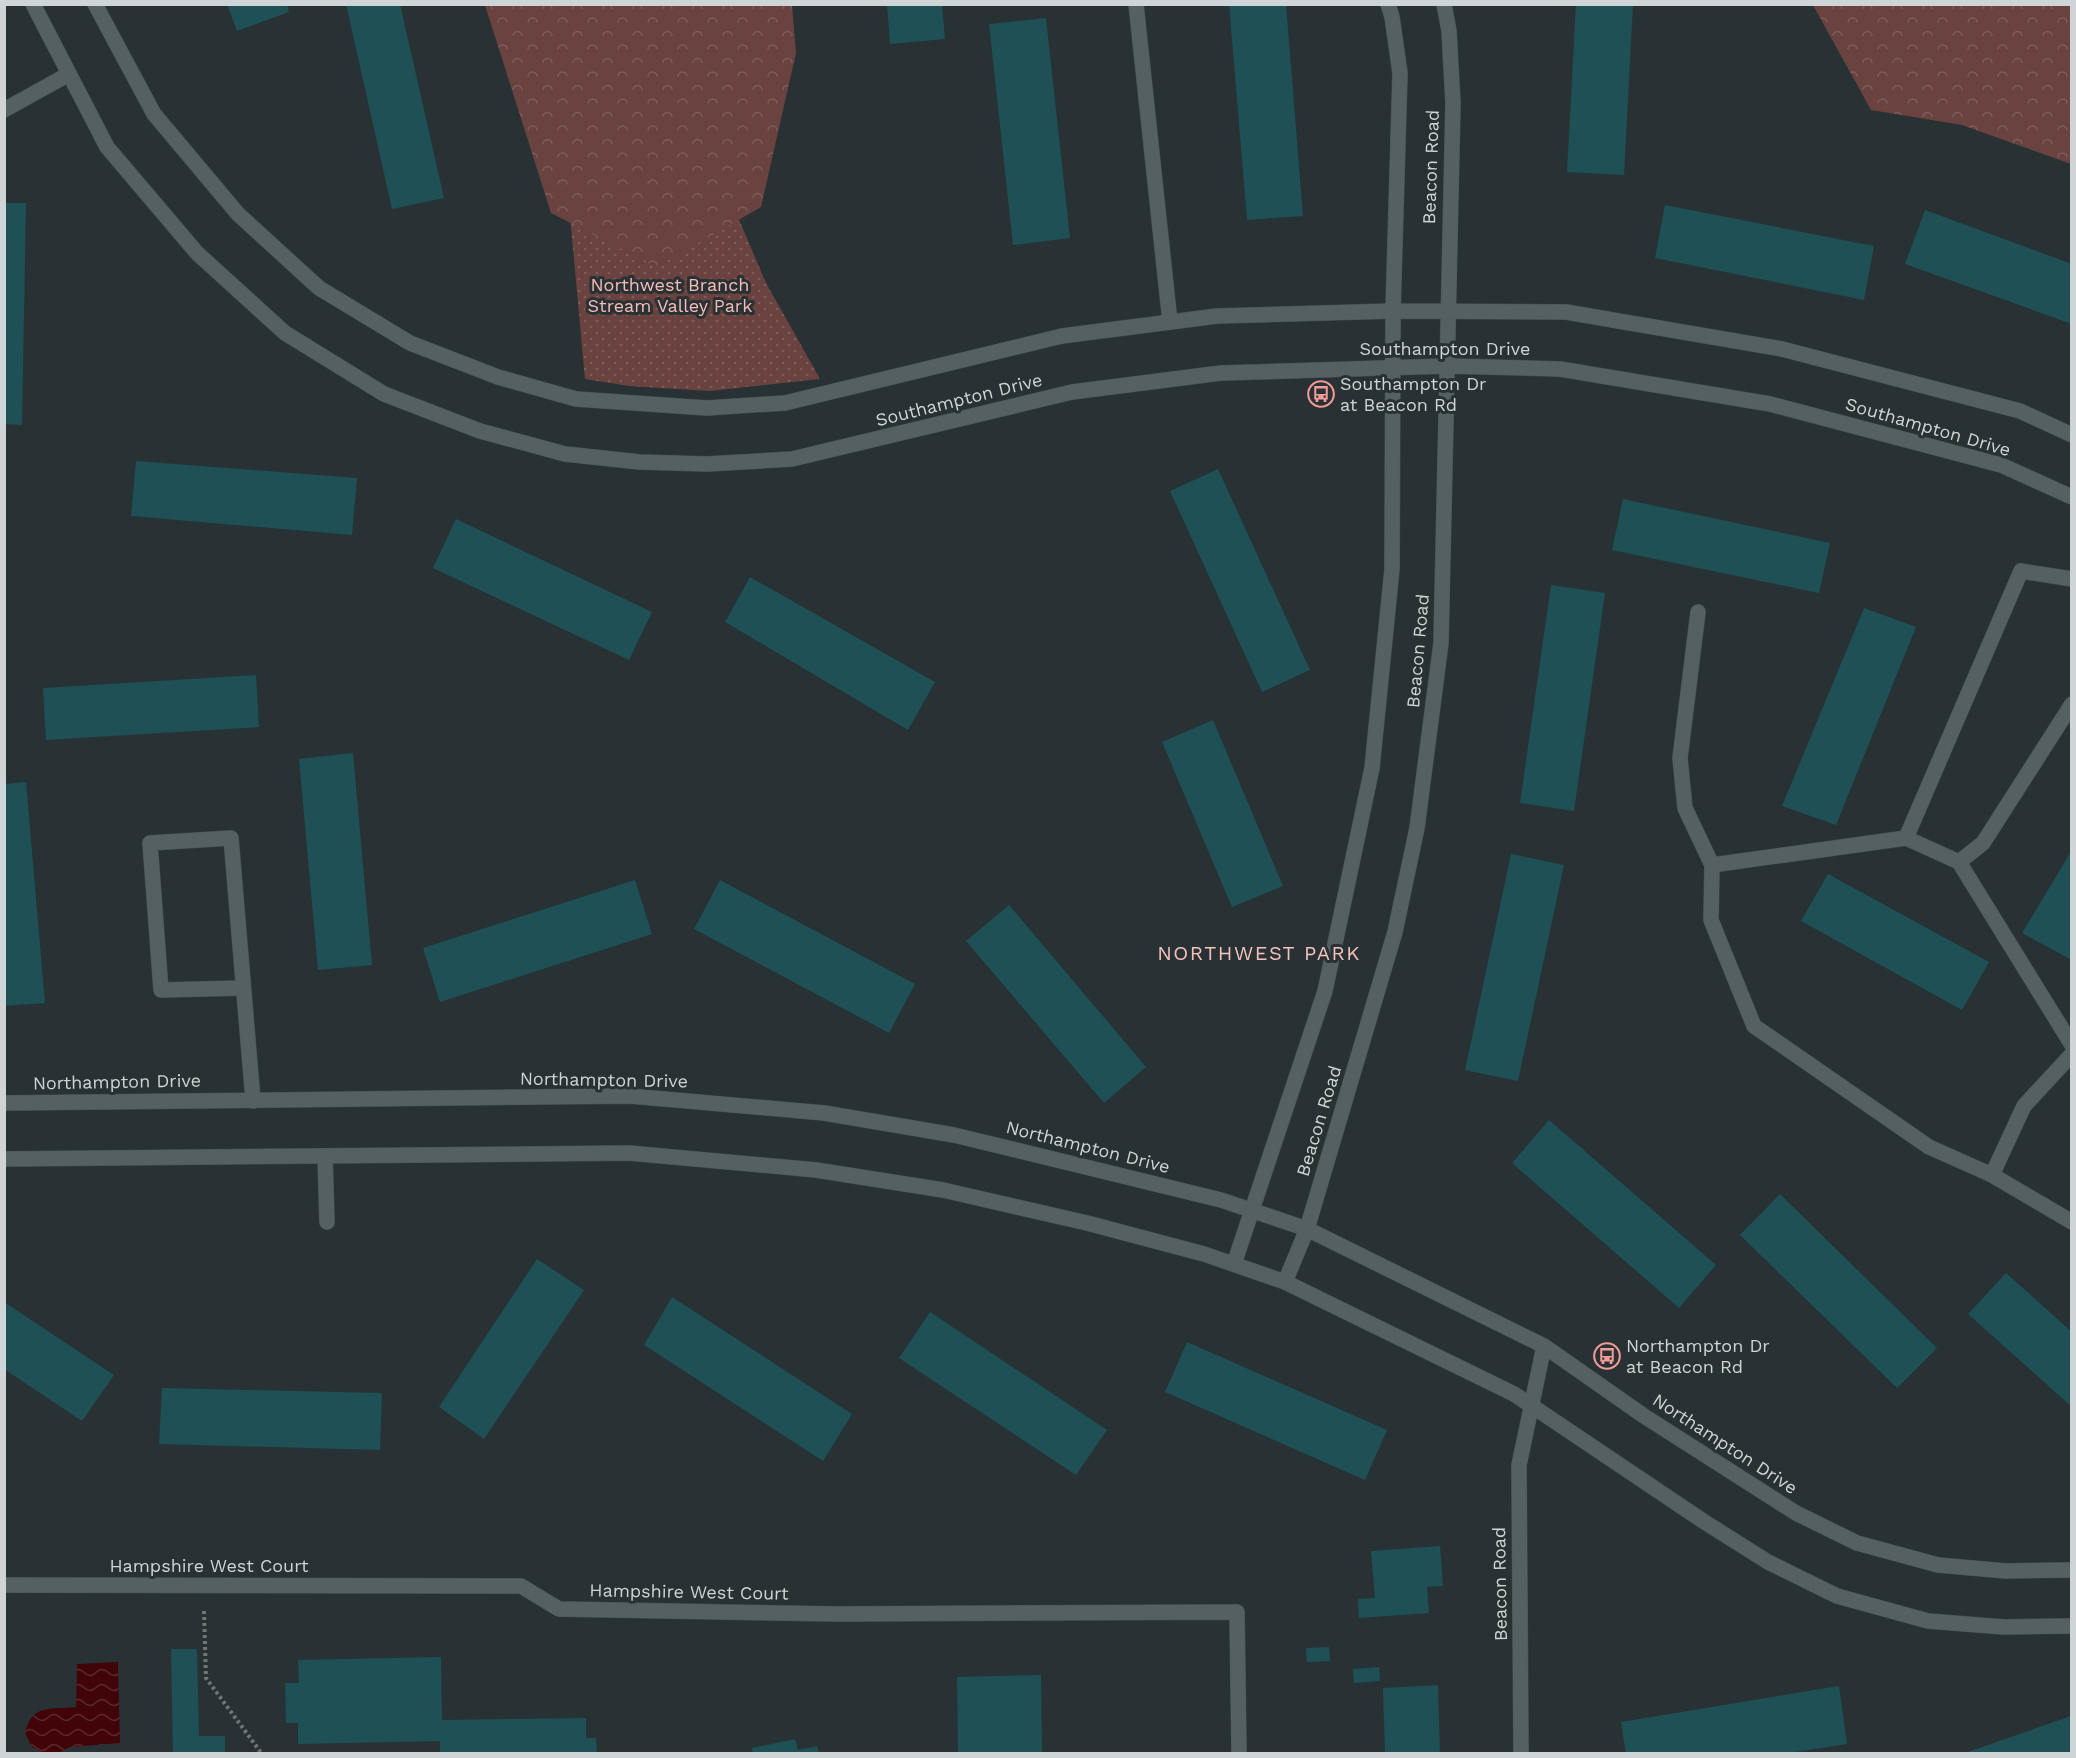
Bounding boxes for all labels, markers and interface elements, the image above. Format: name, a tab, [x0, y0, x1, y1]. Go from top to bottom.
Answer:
street label: Beacon Road	[1418, 109, 1443, 225]
park label: Northwest Branch Stream Valley Park	[588, 274, 752, 316]
street label: Southampton Drive	[1360, 338, 1530, 359]
street label: Southampton Drive	[873, 369, 1044, 430]
place label: Southampton Dr at Beacon Rd	[1340, 373, 1486, 415]
bus stop icon: Southampton Dr at Beacon Rd	[1306, 379, 1336, 409]
street label: Southampton Drive	[1843, 393, 2013, 460]
street label: Beacon Road	[1402, 593, 1433, 709]
district label: NORTHWEST PARK	[1157, 941, 1361, 965]
street label: Beacon Road	[1292, 1063, 1345, 1179]
street label: Northampton Drive	[520, 1068, 688, 1091]
street label: Northampton Drive	[33, 1070, 201, 1093]
street label: Northampton Drive	[1004, 1116, 1172, 1177]
place label: Northampton Dr at Beacon Rd	[1626, 1335, 1770, 1377]
bus stop icon: Northampton Dr at Beacon Rd	[1592, 1341, 1622, 1371]
street label: Northampton Drive	[1649, 1389, 1802, 1498]
street label: Beacon Road	[1488, 1527, 1511, 1641]
street label: Hampshire West Court	[109, 1555, 309, 1576]
street label: Hampshire West Court	[589, 1579, 789, 1604]

